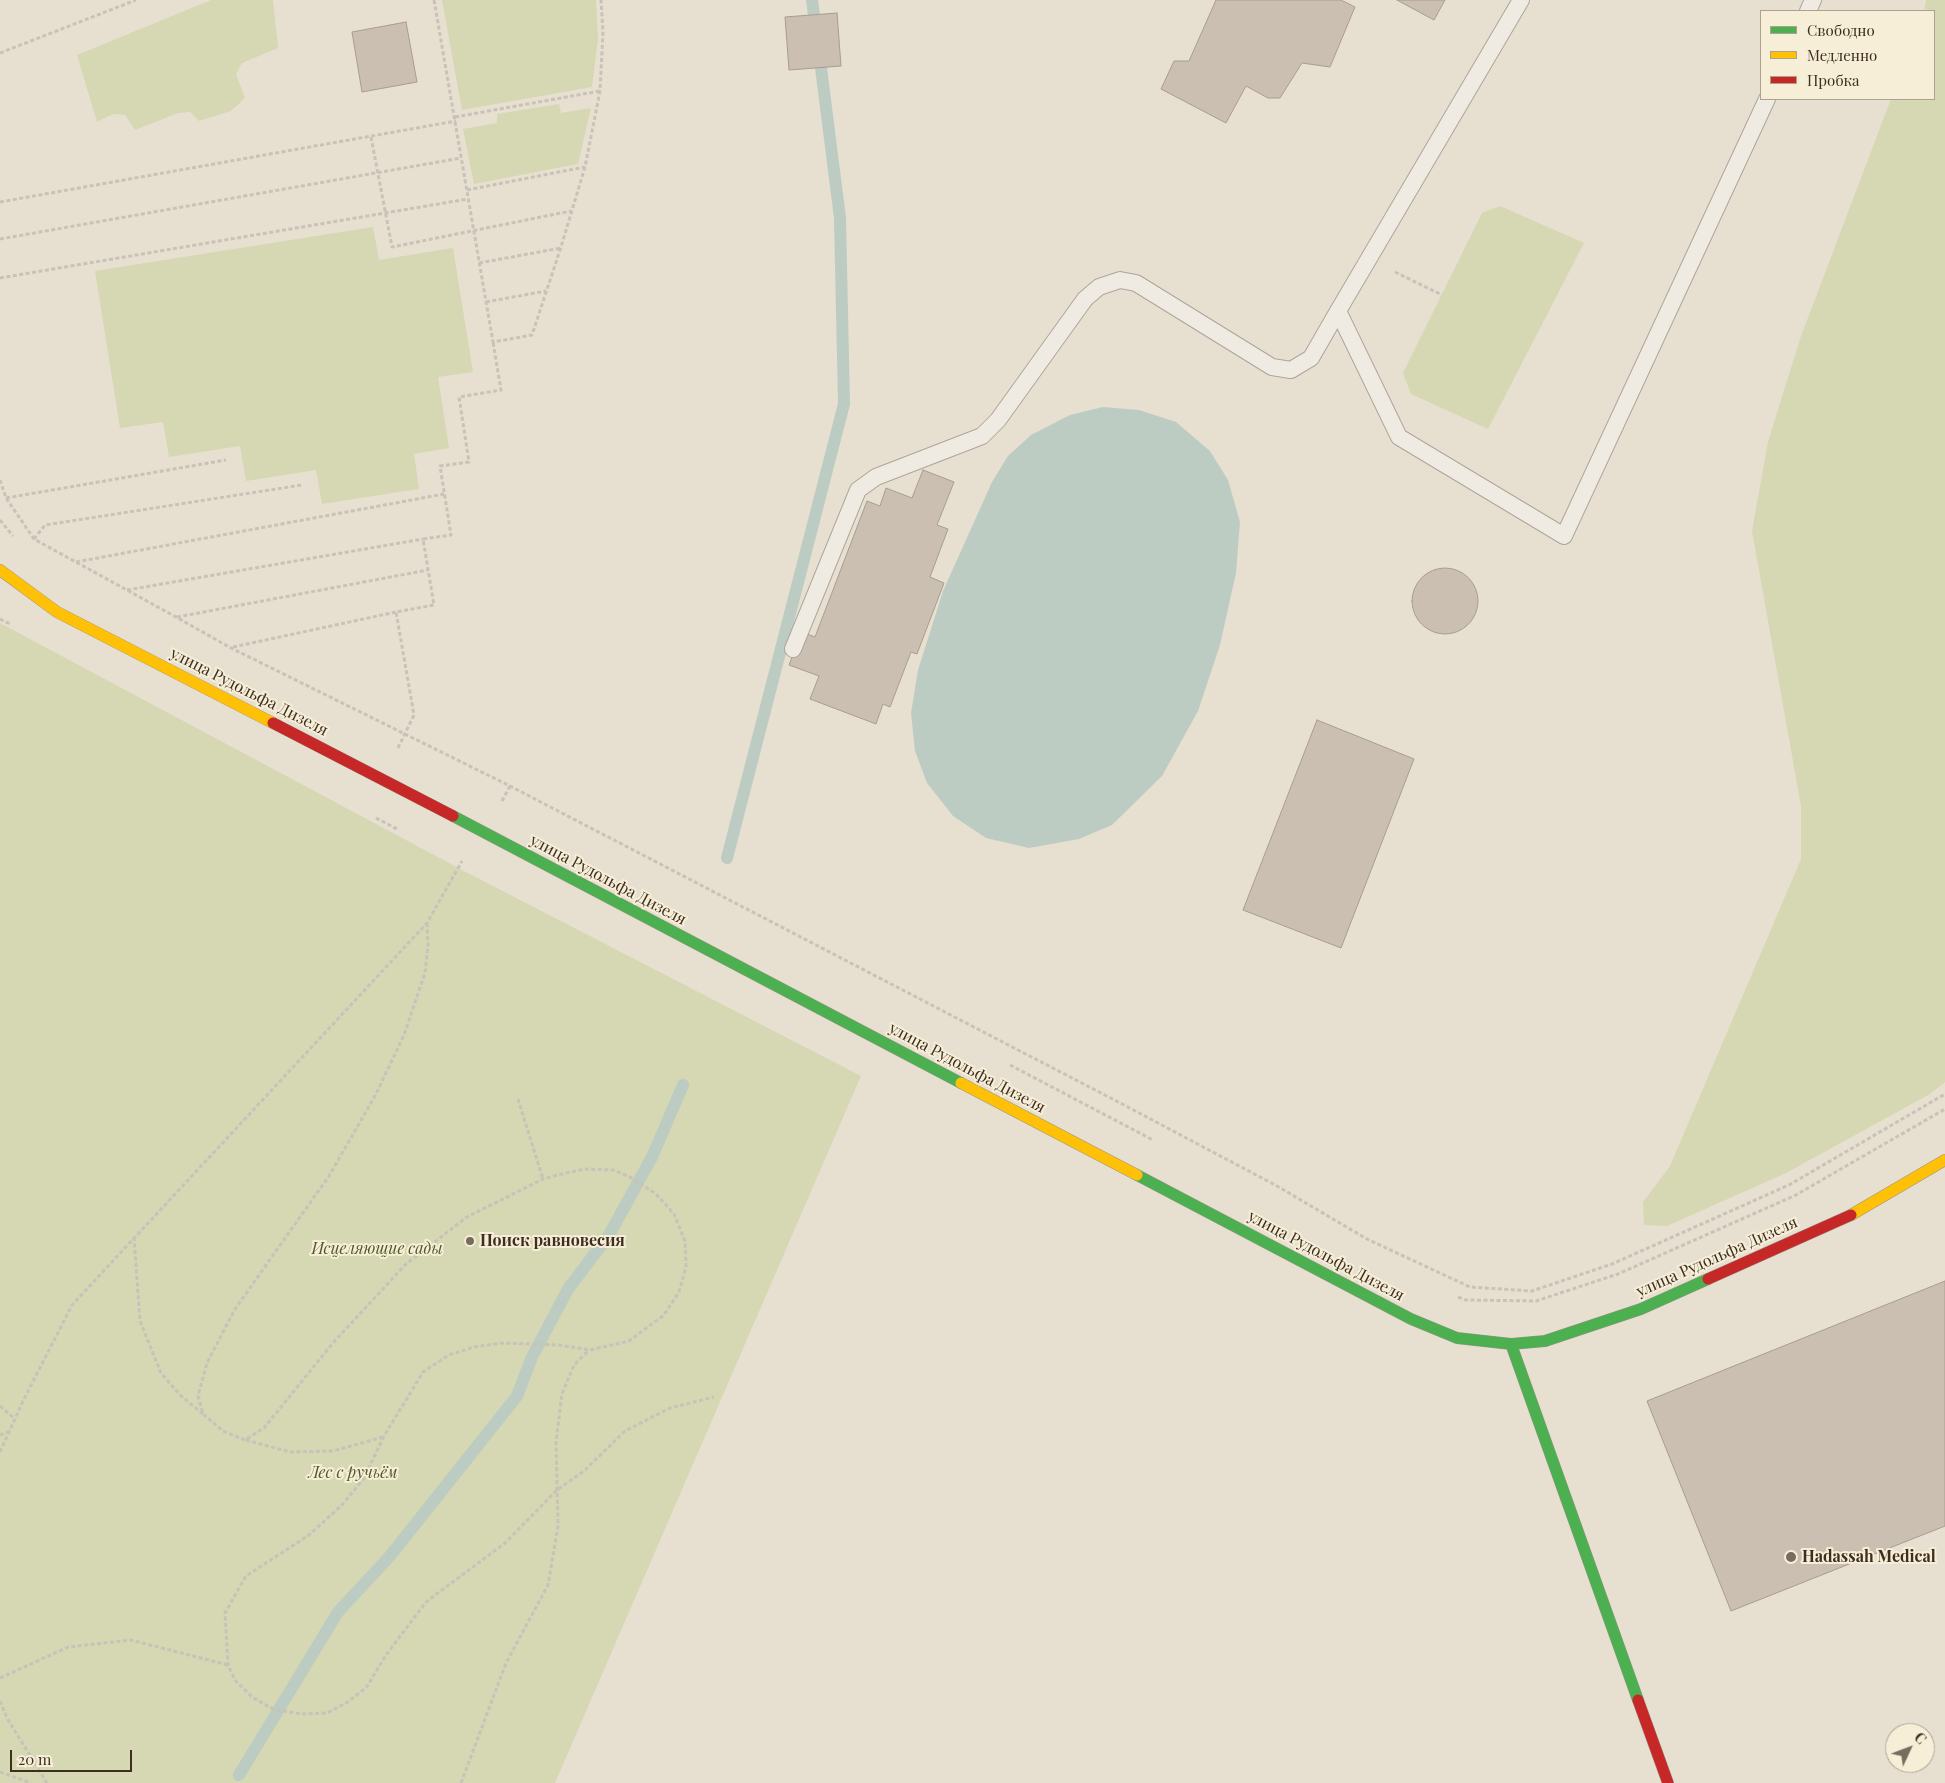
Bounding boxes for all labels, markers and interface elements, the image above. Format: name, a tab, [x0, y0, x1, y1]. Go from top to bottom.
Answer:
legend	[1760, 10, 1935, 100]
text: Свободно	[1807, 20, 1875, 40]
text: Медленно	[1807, 45, 1877, 65]
text: Пробка	[1807, 70, 1860, 90]
street label: улица Рудольфа Дизеля	[167, 644, 331, 740]
street label: улица Рудольфа Дизеля	[526, 831, 690, 929]
street label: улица Рудольфа Дизеля	[885, 1019, 1049, 1117]
street label: улица Рудольфа Дизеля	[1244, 1207, 1408, 1305]
street label: улица Рудольфа Дизеля	[1633, 1213, 1801, 1301]
place label: Поиск равновесия	[480, 1231, 625, 1251]
marker: Поиск равновесия	[464, 1235, 476, 1247]
park label: Исцеляющие сады	[312, 1239, 442, 1259]
park label: Лес с ручьём	[308, 1463, 398, 1483]
place label: Hadassah Medical	[1802, 1547, 1936, 1567]
marker: Hadassah Medical	[1784, 1550, 1798, 1564]
north arrow	[1885, 1723, 1935, 1773]
text: С	[1910, 1728, 1931, 1748]
scale bar	[12, 1740, 135, 1772]
text: 20 m	[18, 1749, 51, 1769]

